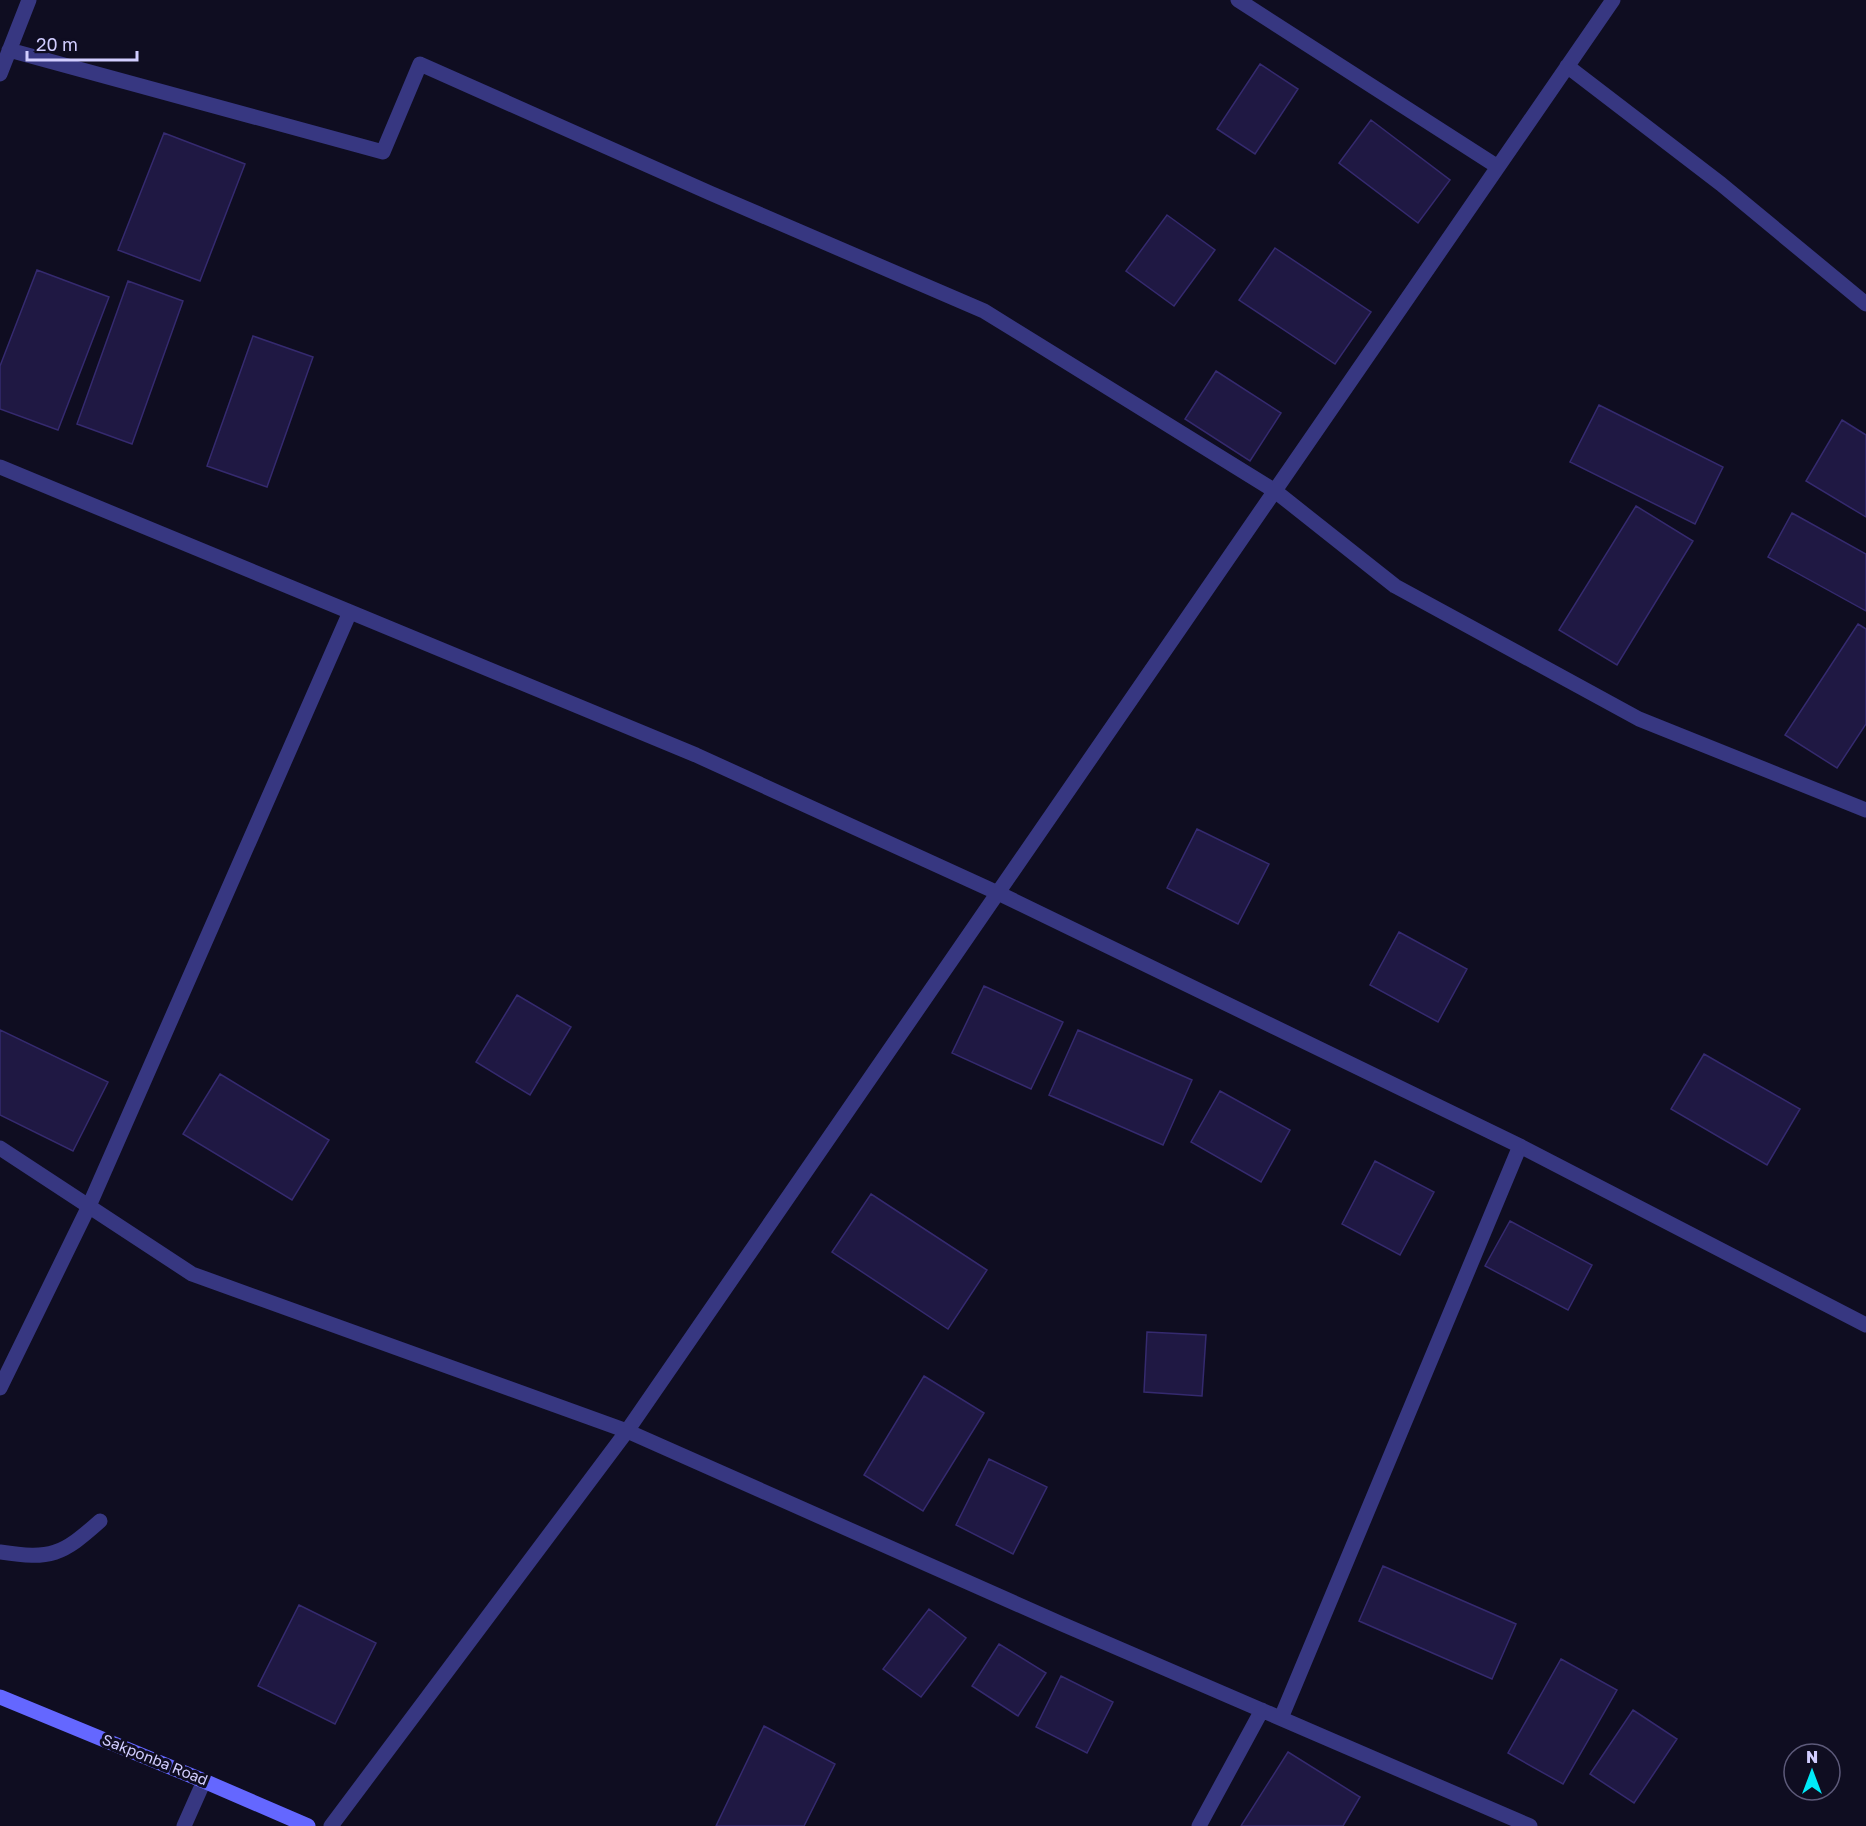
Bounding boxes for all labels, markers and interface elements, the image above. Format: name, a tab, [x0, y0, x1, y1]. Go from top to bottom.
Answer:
scale bar	[27, 24, 136, 62]
text: 20 m	[36, 33, 78, 55]
street label: Sakponba Road	[100, 1730, 211, 1788]
north arrow	[1782, 1742, 1842, 1802]
text: N	[1806, 1747, 1818, 1767]

